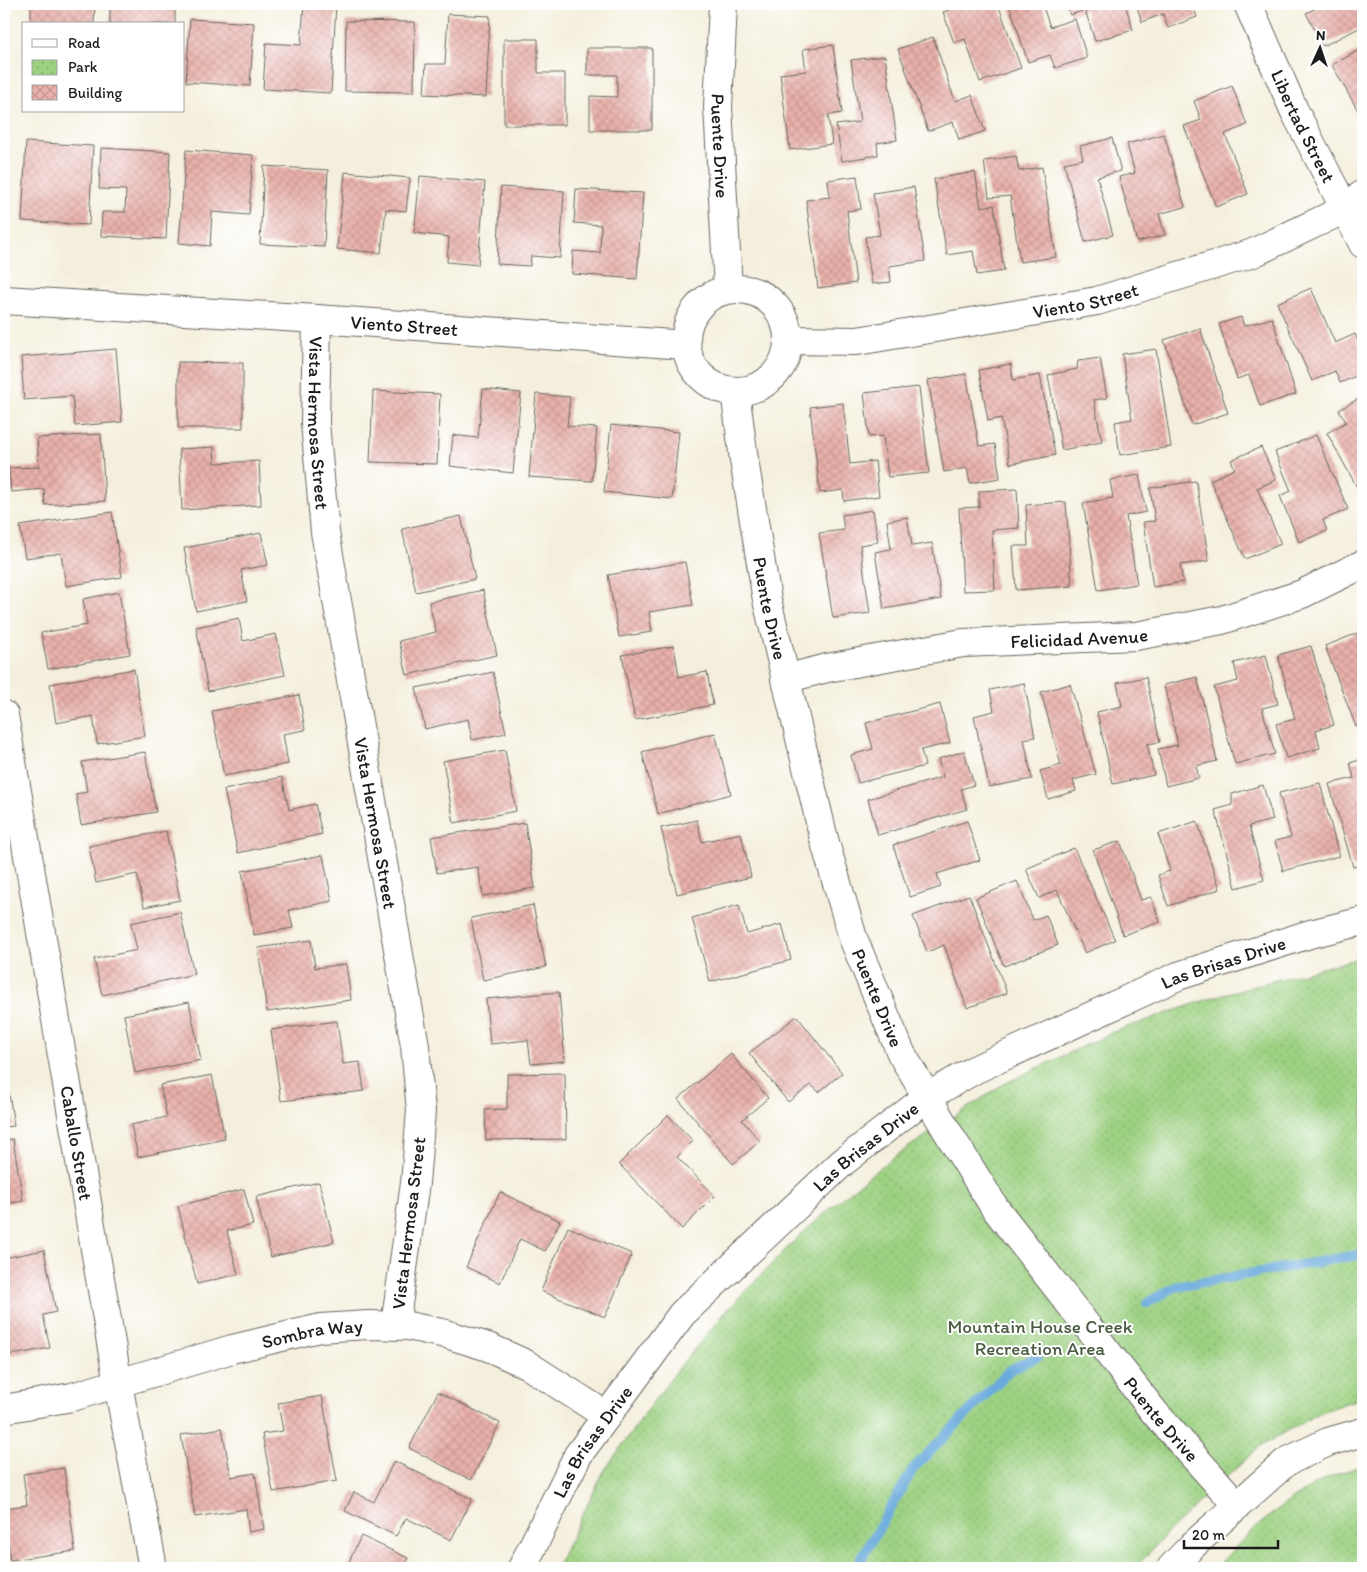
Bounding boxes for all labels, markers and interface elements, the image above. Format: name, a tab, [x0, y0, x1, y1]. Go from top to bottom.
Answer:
legend	[22, 22, 185, 112]
north arrow	[1294, 22, 1344, 72]
text: N	[1315, 27, 1326, 44]
text: Road	[68, 34, 101, 52]
text: Park	[68, 58, 98, 76]
street label: Libertad Street	[1266, 66, 1340, 187]
text: Building	[68, 84, 122, 102]
street label: Puente Drive	[706, 93, 734, 199]
street label: Viento Street	[1031, 278, 1141, 324]
street label: Viento Street	[350, 310, 459, 341]
street label: Vista Hermosa Street	[303, 336, 334, 511]
street label: Puente Drive	[748, 555, 792, 662]
street label: Felicidad Avenue	[1010, 623, 1150, 653]
street label: Vista Hermosa Street	[349, 736, 402, 911]
street label: Las Brisas Drive	[1157, 931, 1289, 994]
street label: Puente Drive	[847, 945, 908, 1051]
street label: Caballo Street	[55, 1084, 98, 1202]
street label: Las Brisas Drive	[808, 1097, 923, 1197]
street label: Vista Hermosa Street	[387, 1136, 430, 1311]
street label: Sombra Way	[259, 1314, 363, 1354]
park label: Mountain House Creek Recreation Area	[947, 1315, 1133, 1360]
street label: Puente Drive	[1119, 1372, 1204, 1467]
street label: Las Brisas Drive	[548, 1381, 637, 1502]
scale bar	[1184, 1517, 1278, 1549]
text: 20 m	[1192, 1526, 1226, 1544]

